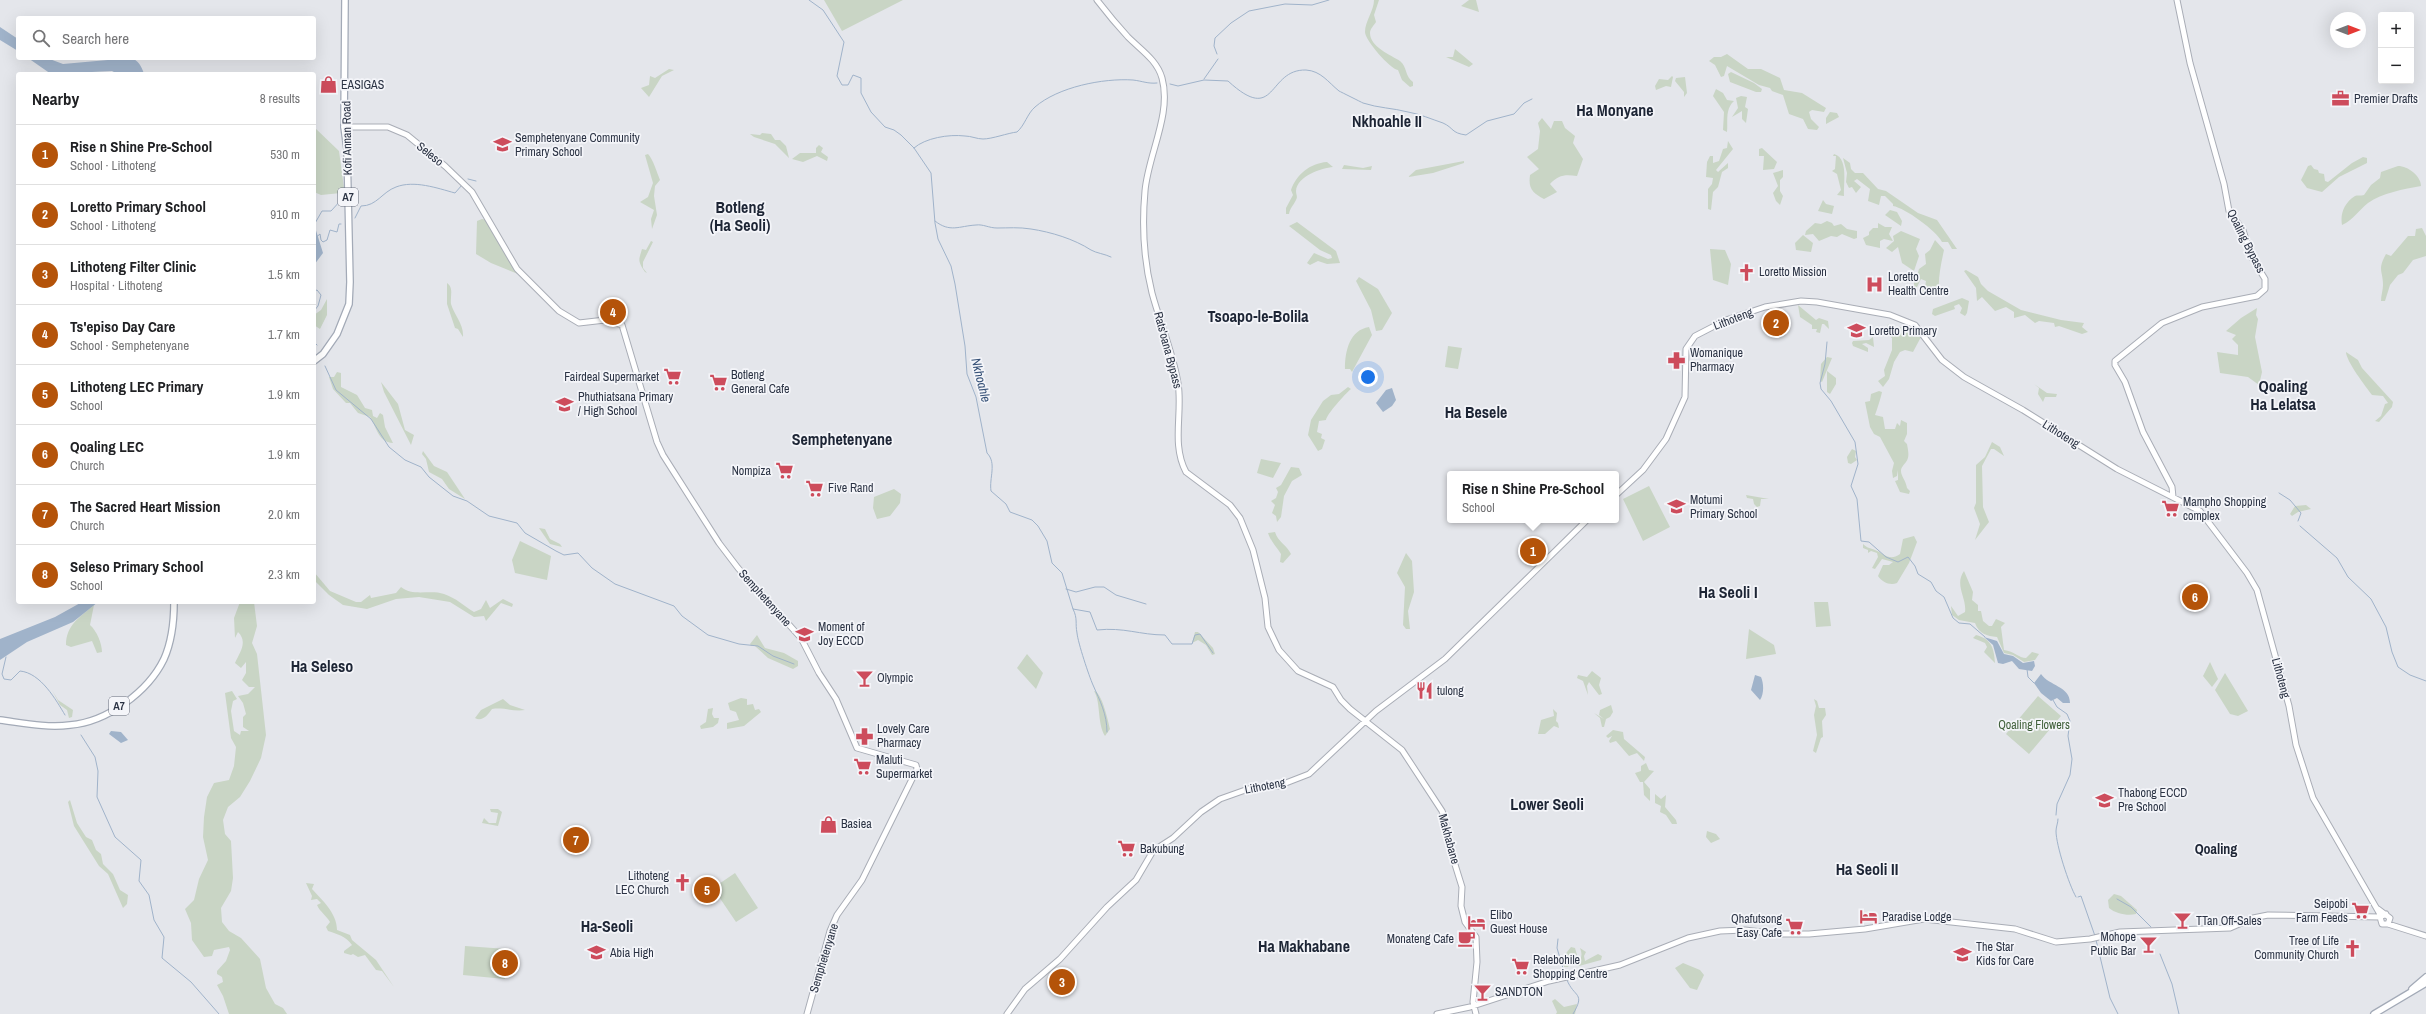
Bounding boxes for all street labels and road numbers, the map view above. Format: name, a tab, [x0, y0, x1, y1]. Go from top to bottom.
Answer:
street label: Kofi Annan Road	[338, 101, 356, 175]
street label: Seleso	[413, 138, 447, 170]
road number: A7	[338, 188, 358, 206]
street label: Qoaling Bypass	[2223, 206, 2269, 276]
street label: Lithoteng	[1711, 304, 1756, 334]
street label: Rats'oana Bypass	[1150, 310, 1186, 390]
street label: Lithoteng	[2039, 416, 2083, 452]
street label: Semphetenyane	[735, 566, 795, 630]
street label: Lithoteng	[2268, 656, 2294, 700]
road number: A7	[109, 697, 129, 715]
street label: Lithoteng	[1243, 774, 1287, 798]
street label: Makhabane	[1435, 812, 1463, 866]
street label: Semphetenyane	[806, 921, 842, 995]

